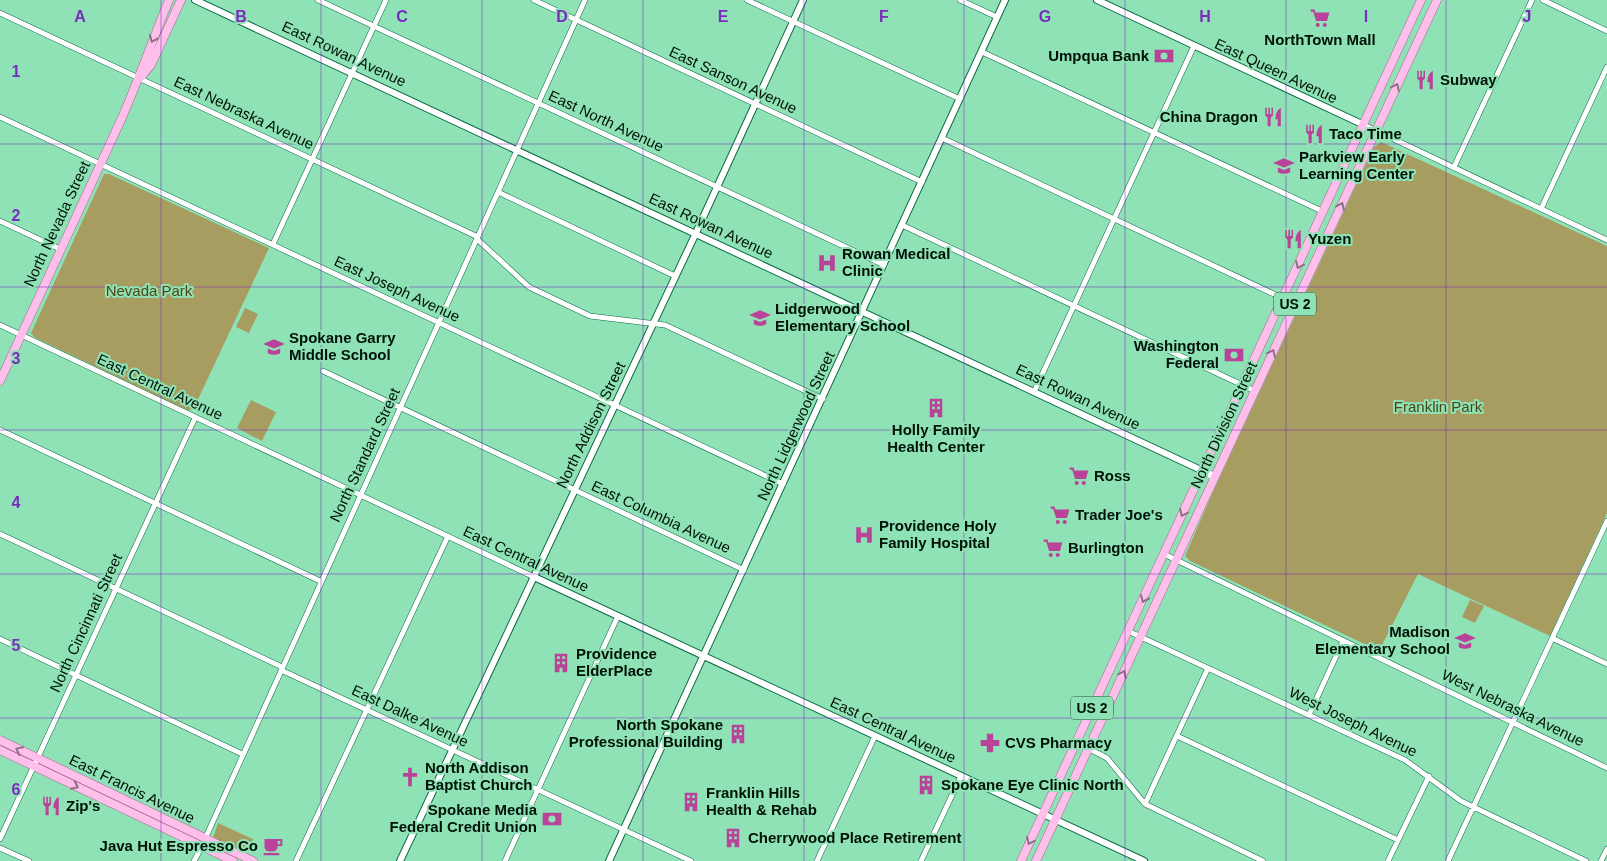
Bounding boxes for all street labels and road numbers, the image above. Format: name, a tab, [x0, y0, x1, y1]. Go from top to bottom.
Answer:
street label: East Rowan Avenue	[280, 17, 409, 90]
street label: East Queen Avenue	[1212, 35, 1340, 106]
street label: East Sanson Avenue	[667, 42, 800, 117]
street label: East Nebraska Avenue	[172, 73, 317, 152]
street label: East North Avenue	[546, 86, 666, 155]
street label: North Nevada Street	[20, 157, 93, 289]
street label: East Rowan Avenue	[647, 189, 776, 262]
street label: East Joseph Avenue	[332, 252, 463, 325]
road number: US 2	[1274, 292, 1316, 316]
street label: North Lidgerwood Street	[753, 348, 838, 503]
street label: East Central Avenue	[95, 350, 226, 423]
street label: North Addison Street	[553, 358, 629, 491]
street label: North Division Street	[1187, 358, 1261, 491]
street label: East Rowan Avenue	[1014, 360, 1143, 433]
street label: North Standard Street	[326, 384, 403, 525]
street label: East Columbia Avenue	[589, 477, 733, 556]
street label: East Central Avenue	[461, 522, 592, 595]
street label: North Cincinnati Street	[46, 550, 125, 695]
street label: West Nebraska Avenue	[1439, 666, 1587, 749]
street label: East Dalke Avenue	[349, 681, 471, 750]
street label: West Joseph Avenue	[1286, 683, 1420, 760]
street label: East Central Avenue	[828, 693, 959, 766]
road number: US 2	[1071, 696, 1113, 720]
street label: East Francis Avenue	[67, 751, 198, 826]

